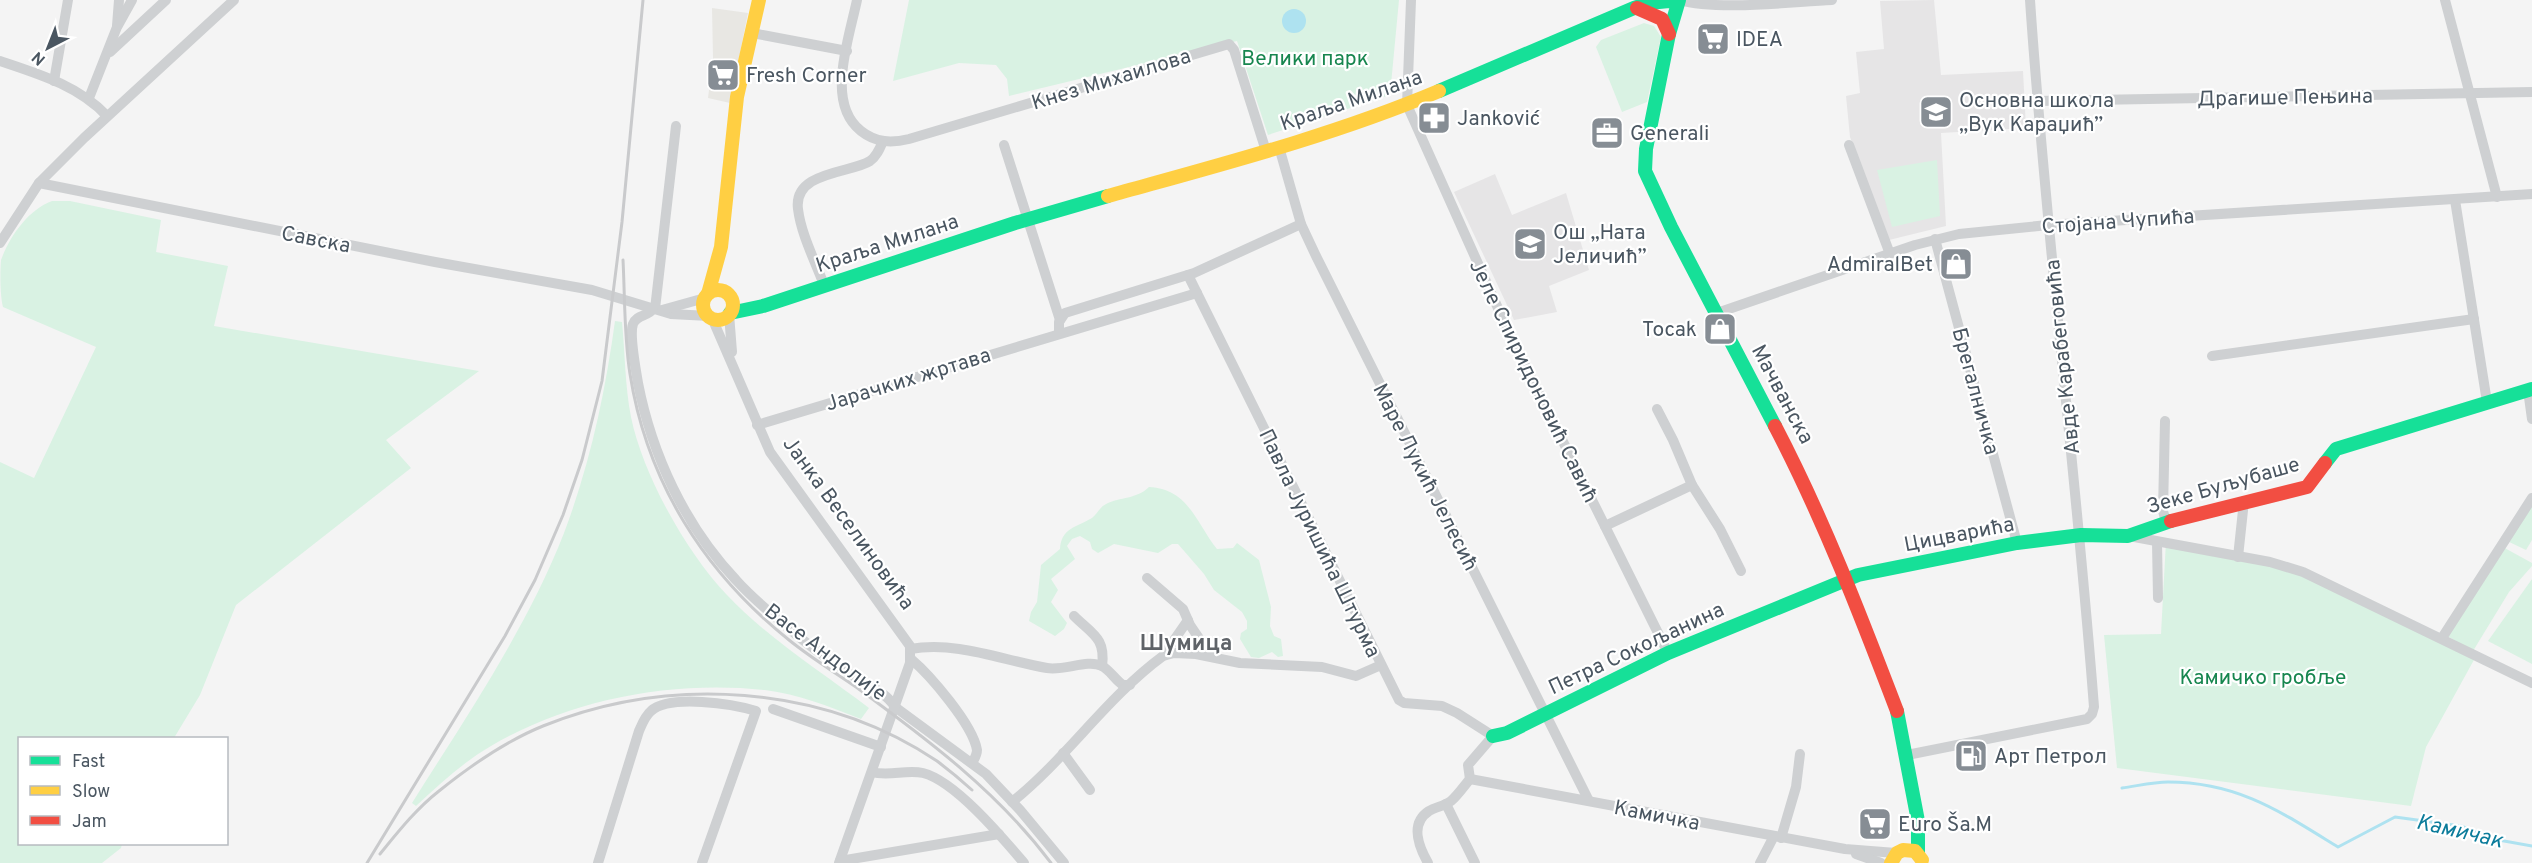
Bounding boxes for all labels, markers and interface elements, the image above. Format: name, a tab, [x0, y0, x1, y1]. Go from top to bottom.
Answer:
north arrow	[18, 18, 78, 78]
supermarket icon: IDEA	[1695, 21, 1731, 57]
place label: IDEA	[1736, 27, 1783, 54]
street label: Кнез Михаилова	[1028, 43, 1194, 118]
text: N	[28, 46, 50, 69]
park label: Велики парк	[1241, 46, 1369, 73]
supermarket icon: Fresh Corner	[705, 57, 741, 93]
place label: Fresh Corner	[746, 63, 867, 90]
street label: Краља Милана	[1277, 64, 1426, 138]
street label: Драгише Пењина	[2197, 83, 2373, 114]
place label: Основна школа „Вук Караџић”	[1959, 88, 2114, 139]
school or university icon: Основна школа „Вук Караџић”	[1918, 94, 1954, 130]
pharmacy icon: Janković	[1416, 100, 1452, 136]
place label: Janković	[1457, 106, 1540, 133]
office icon: Generali	[1589, 115, 1625, 151]
place label: Generali	[1630, 121, 1709, 148]
street label: Стојана Чупића	[2041, 204, 2195, 241]
street label: Краља Милана	[813, 209, 962, 280]
place label: Ош „Ната Јеличић”	[1553, 220, 1647, 271]
street label: Савска	[279, 221, 353, 260]
school or university icon: Ош „Ната Јеличић”	[1512, 226, 1548, 262]
shop icon: AdmiralBet	[1938, 246, 1974, 282]
place label: AdmiralBet	[1827, 252, 1933, 279]
street label: Јеле Спиридоновић Савић	[1462, 256, 1603, 508]
street label: Авде Карабеговића	[2040, 258, 2087, 456]
shop icon: Tocak	[1702, 311, 1738, 347]
place label: Tocak	[1642, 317, 1697, 344]
street label: Брегалничка	[1945, 325, 2004, 458]
street label: Мачванска	[1744, 340, 1819, 449]
street label: Јарачких жртава	[822, 342, 995, 418]
street label: Маре Лукић Јелесић	[1366, 379, 1484, 576]
street label: Павла Јуришића Штурма	[1251, 425, 1386, 662]
street label: Јанка Веселиновића	[776, 432, 920, 616]
street label: Зеке Буљубаше	[2144, 452, 2303, 521]
street label: Цицварића	[1902, 512, 2017, 559]
street label: Петра Сокољанина	[1544, 597, 1729, 702]
street label: Васе Андолије	[759, 598, 892, 708]
district label: Шумица	[1140, 631, 1232, 658]
park label: Камичко гробље	[2180, 665, 2346, 692]
legend	[18, 737, 228, 845]
fuel station icon: Арт Петрол	[1953, 738, 1989, 774]
place label: Арт Петрол	[1994, 744, 2107, 771]
text: Fast	[72, 751, 105, 774]
text: Slow	[72, 781, 110, 804]
street label: Камичка	[1612, 795, 1702, 838]
supermarket icon: Euro Ša.M	[1857, 806, 1893, 842]
water label: Камичак	[2414, 809, 2506, 856]
text: Jam	[72, 811, 107, 834]
place label: Euro Ša.M	[1898, 811, 1992, 839]

